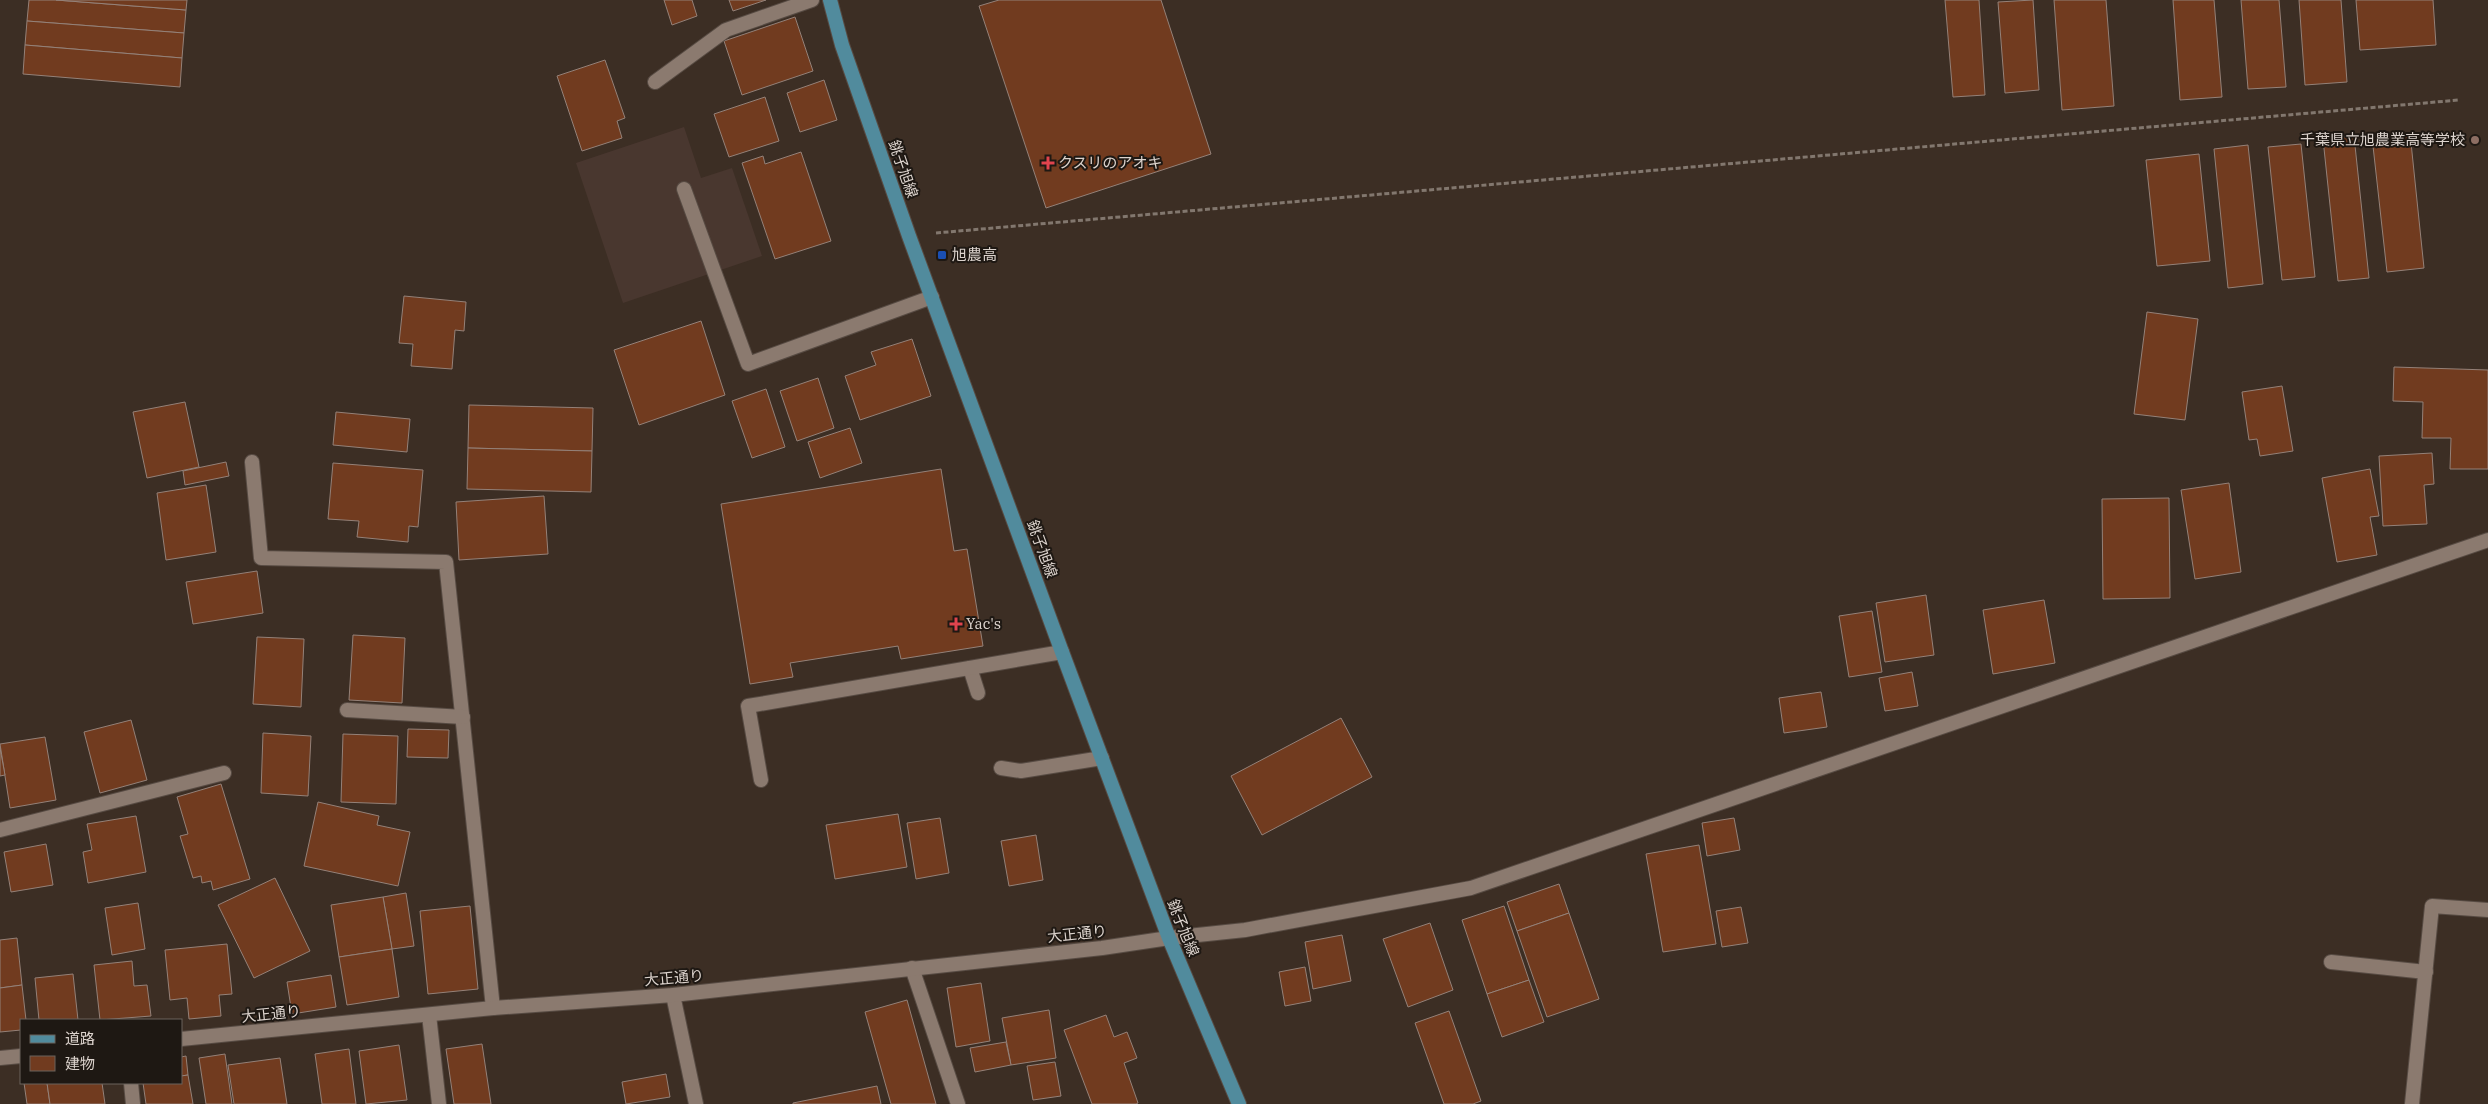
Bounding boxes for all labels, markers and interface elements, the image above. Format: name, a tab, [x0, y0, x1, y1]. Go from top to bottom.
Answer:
place label: 千葉県立旭農業高等学校	[2300, 130, 2465, 149]
marker: 千葉県立旭農業高等学校	[2469, 134, 2481, 146]
street label: 銚子旭線	[885, 137, 922, 200]
place label: クスリのアオキ	[1058, 153, 1163, 172]
marker: クスリのアオキ	[1042, 157, 1054, 169]
place label: 旭農高	[952, 245, 997, 264]
marker: 旭農高	[936, 249, 948, 261]
street label: 銚子旭線	[1023, 517, 1062, 580]
place label: Yac's	[966, 614, 1001, 633]
marker: Yac's	[950, 618, 962, 630]
street label: 銚子旭線	[1163, 896, 1204, 959]
street label: 大正通り	[1046, 921, 1108, 946]
street label: 大正通り	[643, 965, 705, 990]
street label: 大正通り	[240, 1001, 302, 1026]
legend	[20, 1019, 182, 1084]
text: 道路	[65, 1029, 95, 1048]
text: 建物	[65, 1054, 95, 1073]

